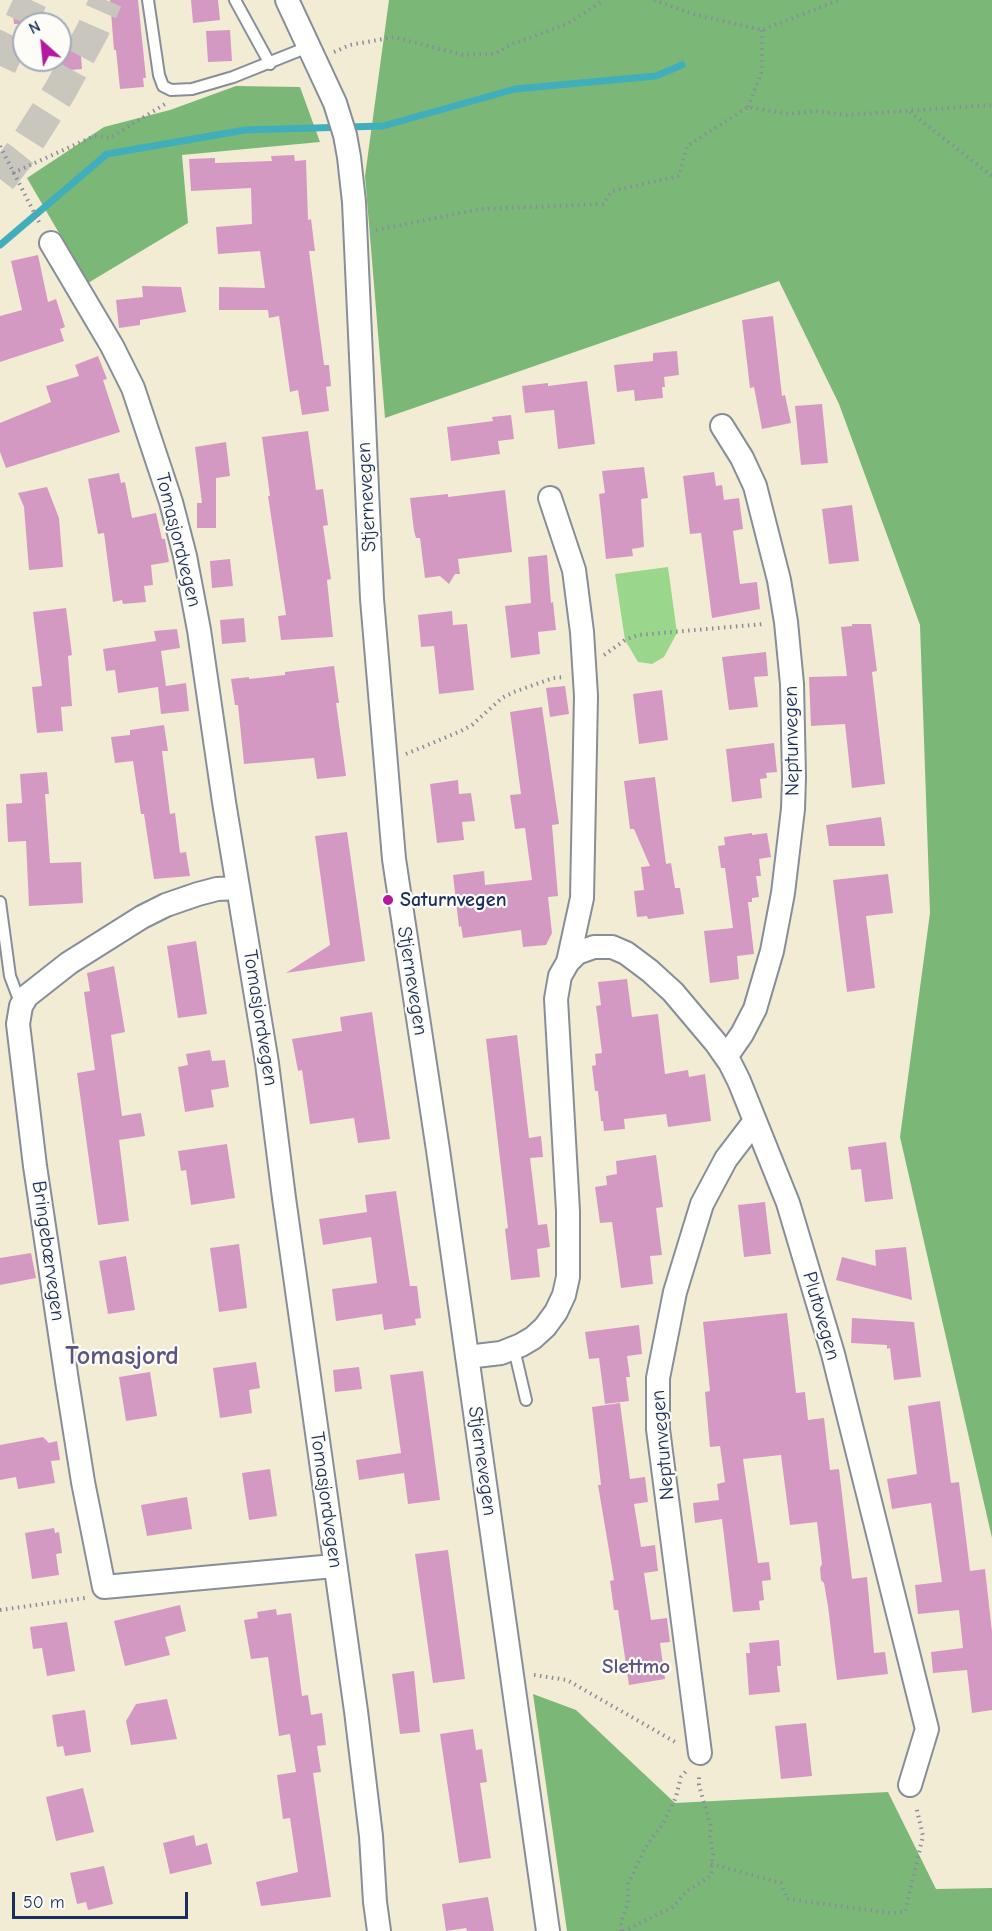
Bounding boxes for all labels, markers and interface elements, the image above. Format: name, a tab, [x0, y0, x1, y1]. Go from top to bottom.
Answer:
north arrow	[12, 12, 72, 72]
text: N	[26, 17, 43, 38]
street label: Stjernevegen	[352, 441, 382, 553]
street label: Tomasjordvegen	[150, 471, 206, 609]
street label: Neptunvegen	[779, 686, 805, 796]
place label: Saturnvegen	[400, 888, 507, 912]
marker: Saturnvegen	[381, 893, 395, 907]
street label: Stjernevegen	[392, 925, 432, 1037]
street label: Tomasjordvegen	[237, 948, 283, 1088]
street label: Bringebærvegen	[26, 1179, 70, 1323]
street label: Plutovegen	[797, 1269, 845, 1363]
district label: Tomasjord	[65, 1341, 179, 1373]
street label: Neptunvegen	[646, 1389, 680, 1501]
street label: Stjernevegen	[462, 1405, 502, 1517]
street label: Tomasjordvegen	[305, 1430, 347, 1570]
district label: Slettmo	[602, 1654, 670, 1680]
scale bar	[15, 1880, 190, 1918]
text: 50 m	[23, 1892, 65, 1913]

